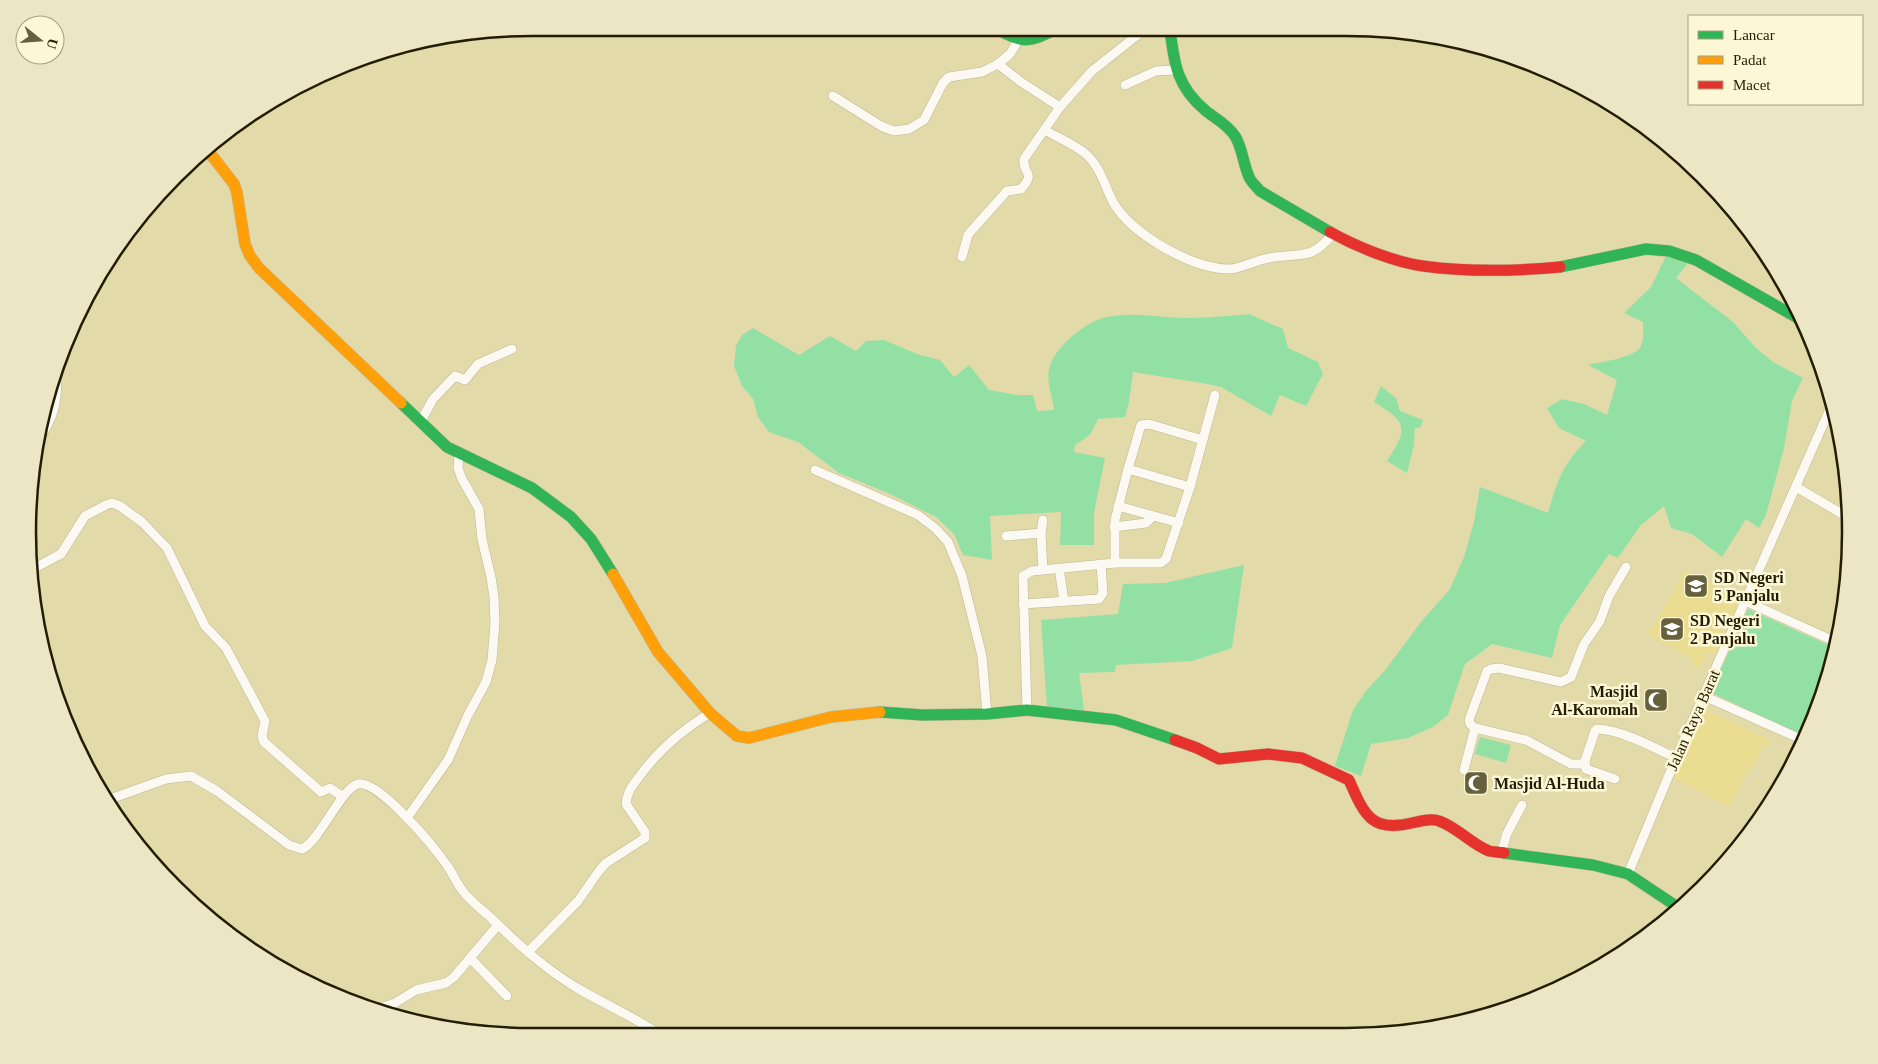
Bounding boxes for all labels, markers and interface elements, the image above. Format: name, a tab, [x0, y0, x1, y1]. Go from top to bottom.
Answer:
north arrow	[15, 15, 65, 65]
legend	[1688, 15, 1863, 105]
text: Lancar	[1733, 27, 1775, 43]
text: U	[43, 37, 61, 51]
text: Padat	[1733, 52, 1767, 68]
text: Macet	[1733, 77, 1771, 93]
place label: SD Negeri 5 Panjalu	[1714, 569, 1784, 605]
school or university icon: SD Negeri 5 Panjalu	[1683, 573, 1709, 599]
place label: SD Negeri 2 Panjalu	[1690, 612, 1760, 648]
school or university icon: SD Negeri 2 Panjalu	[1659, 616, 1685, 642]
street label: Jalan Raya Barat	[1663, 667, 1724, 773]
place label: Masjid Al-Karomah	[1551, 683, 1638, 718]
mosque icon: Masjid Al-Karomah	[1643, 687, 1669, 713]
mosque icon: Masjid Al-Huda	[1463, 770, 1489, 796]
place label: Masjid Al-Huda	[1494, 775, 1605, 793]

